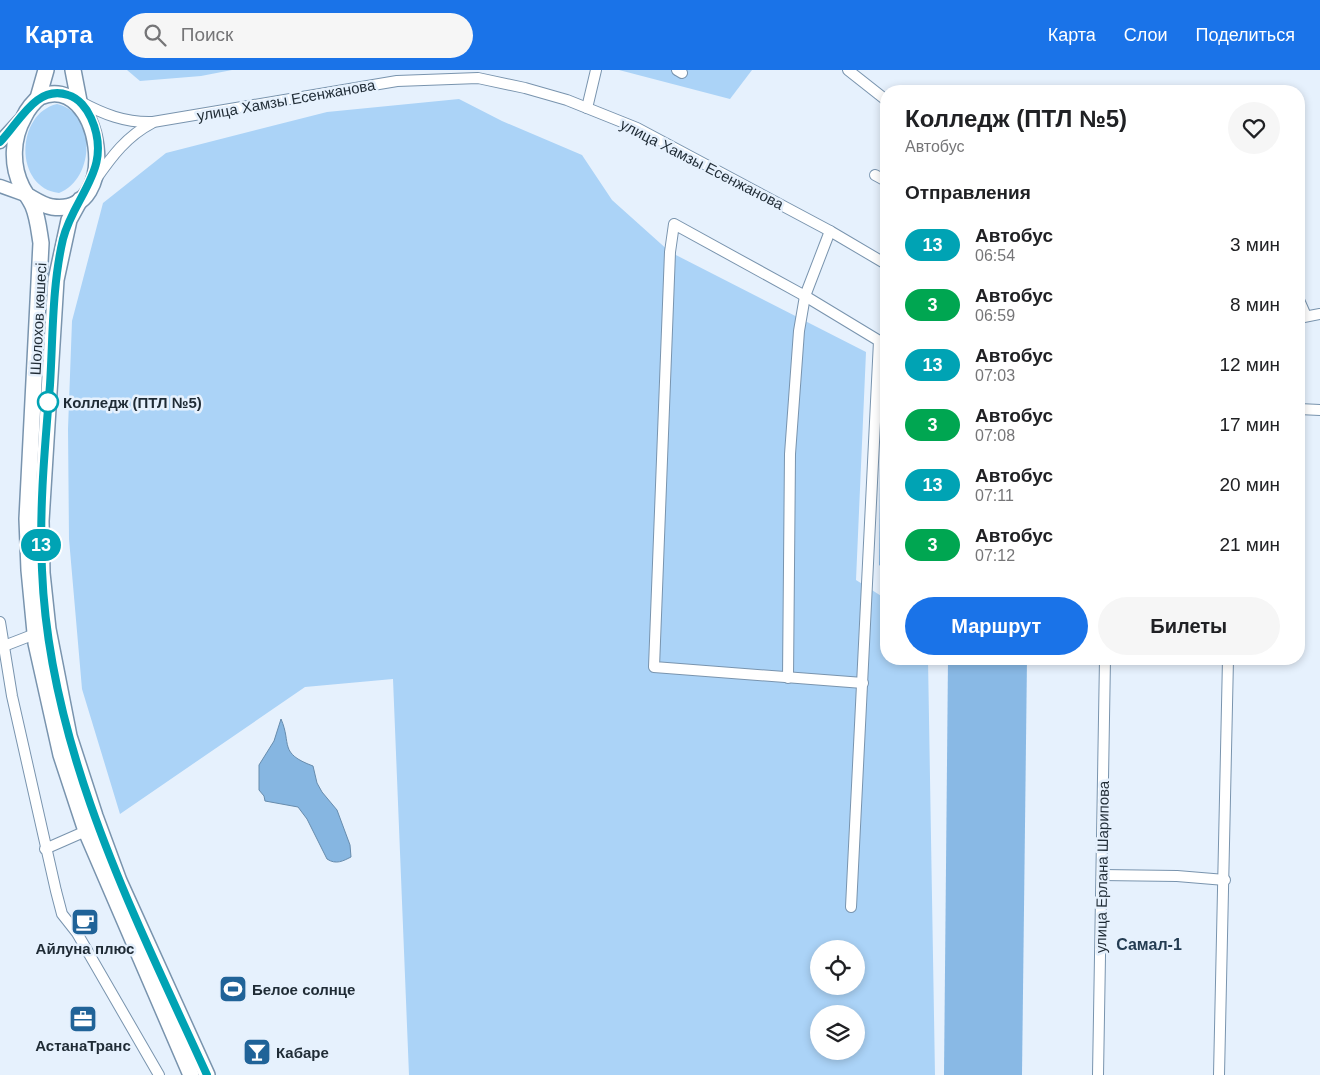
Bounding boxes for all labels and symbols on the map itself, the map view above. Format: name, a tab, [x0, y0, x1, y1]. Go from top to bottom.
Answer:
street label: улица Хамзы Есенжанова	[195, 76, 377, 124]
street label: улица Хамзы Есенжанова	[618, 115, 787, 213]
street label: Шолохов көшесі	[27, 262, 49, 376]
marker: Колледж (ПТЛ №5)	[37, 391, 59, 413]
place label: Колледж (ПТЛ №5)	[63, 394, 202, 411]
line badge: 13	[18, 529, 64, 561]
street label: улица Ерлана Шарипова	[1092, 780, 1112, 953]
cafe icon: Айлуна плюс	[70, 907, 100, 937]
district label: Самал-1	[1116, 936, 1182, 953]
place label: Айлуна плюс	[36, 940, 134, 957]
sports icon: Белое солнце	[218, 974, 248, 1004]
place label: Белое солнце	[252, 981, 355, 998]
office icon: АстанаТранс	[68, 1004, 98, 1034]
place label: АстанаТранс	[35, 1037, 131, 1054]
bar icon: Кабаре	[242, 1037, 272, 1067]
place label: Кабаре	[276, 1044, 329, 1061]

